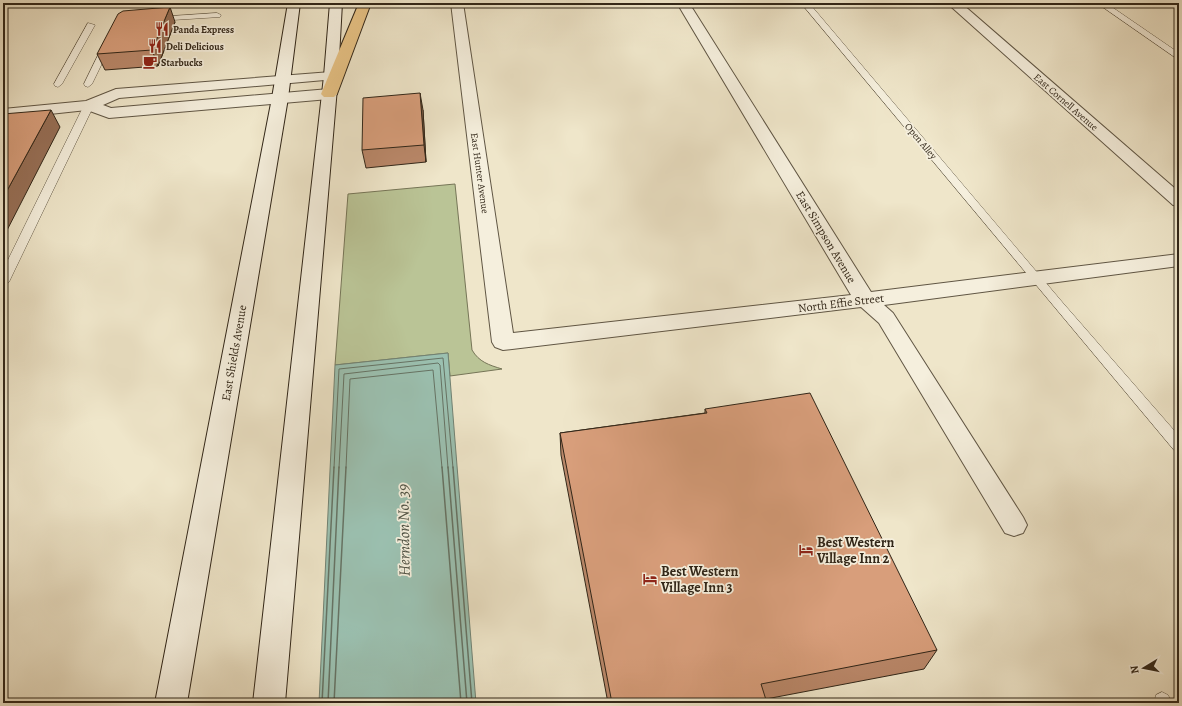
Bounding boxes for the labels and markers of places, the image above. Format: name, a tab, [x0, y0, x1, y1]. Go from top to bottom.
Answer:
restaurant icon: Panda Express	[154, 21, 170, 37]
place label: Panda Express	[173, 23, 234, 36]
restaurant icon: Deli Delicious	[147, 38, 163, 54]
place label: Deli Delicious	[166, 40, 224, 53]
cafe icon: Starbucks	[142, 54, 158, 70]
place label: Starbucks	[161, 56, 203, 69]
place label: Best Western Village Inn 2	[816, 533, 895, 568]
hotel icon: Best Western Village Inn 2	[798, 542, 814, 558]
place label: Best Western Village Inn 3	[660, 562, 739, 597]
hotel icon: Best Western Village Inn 3	[642, 571, 658, 587]

